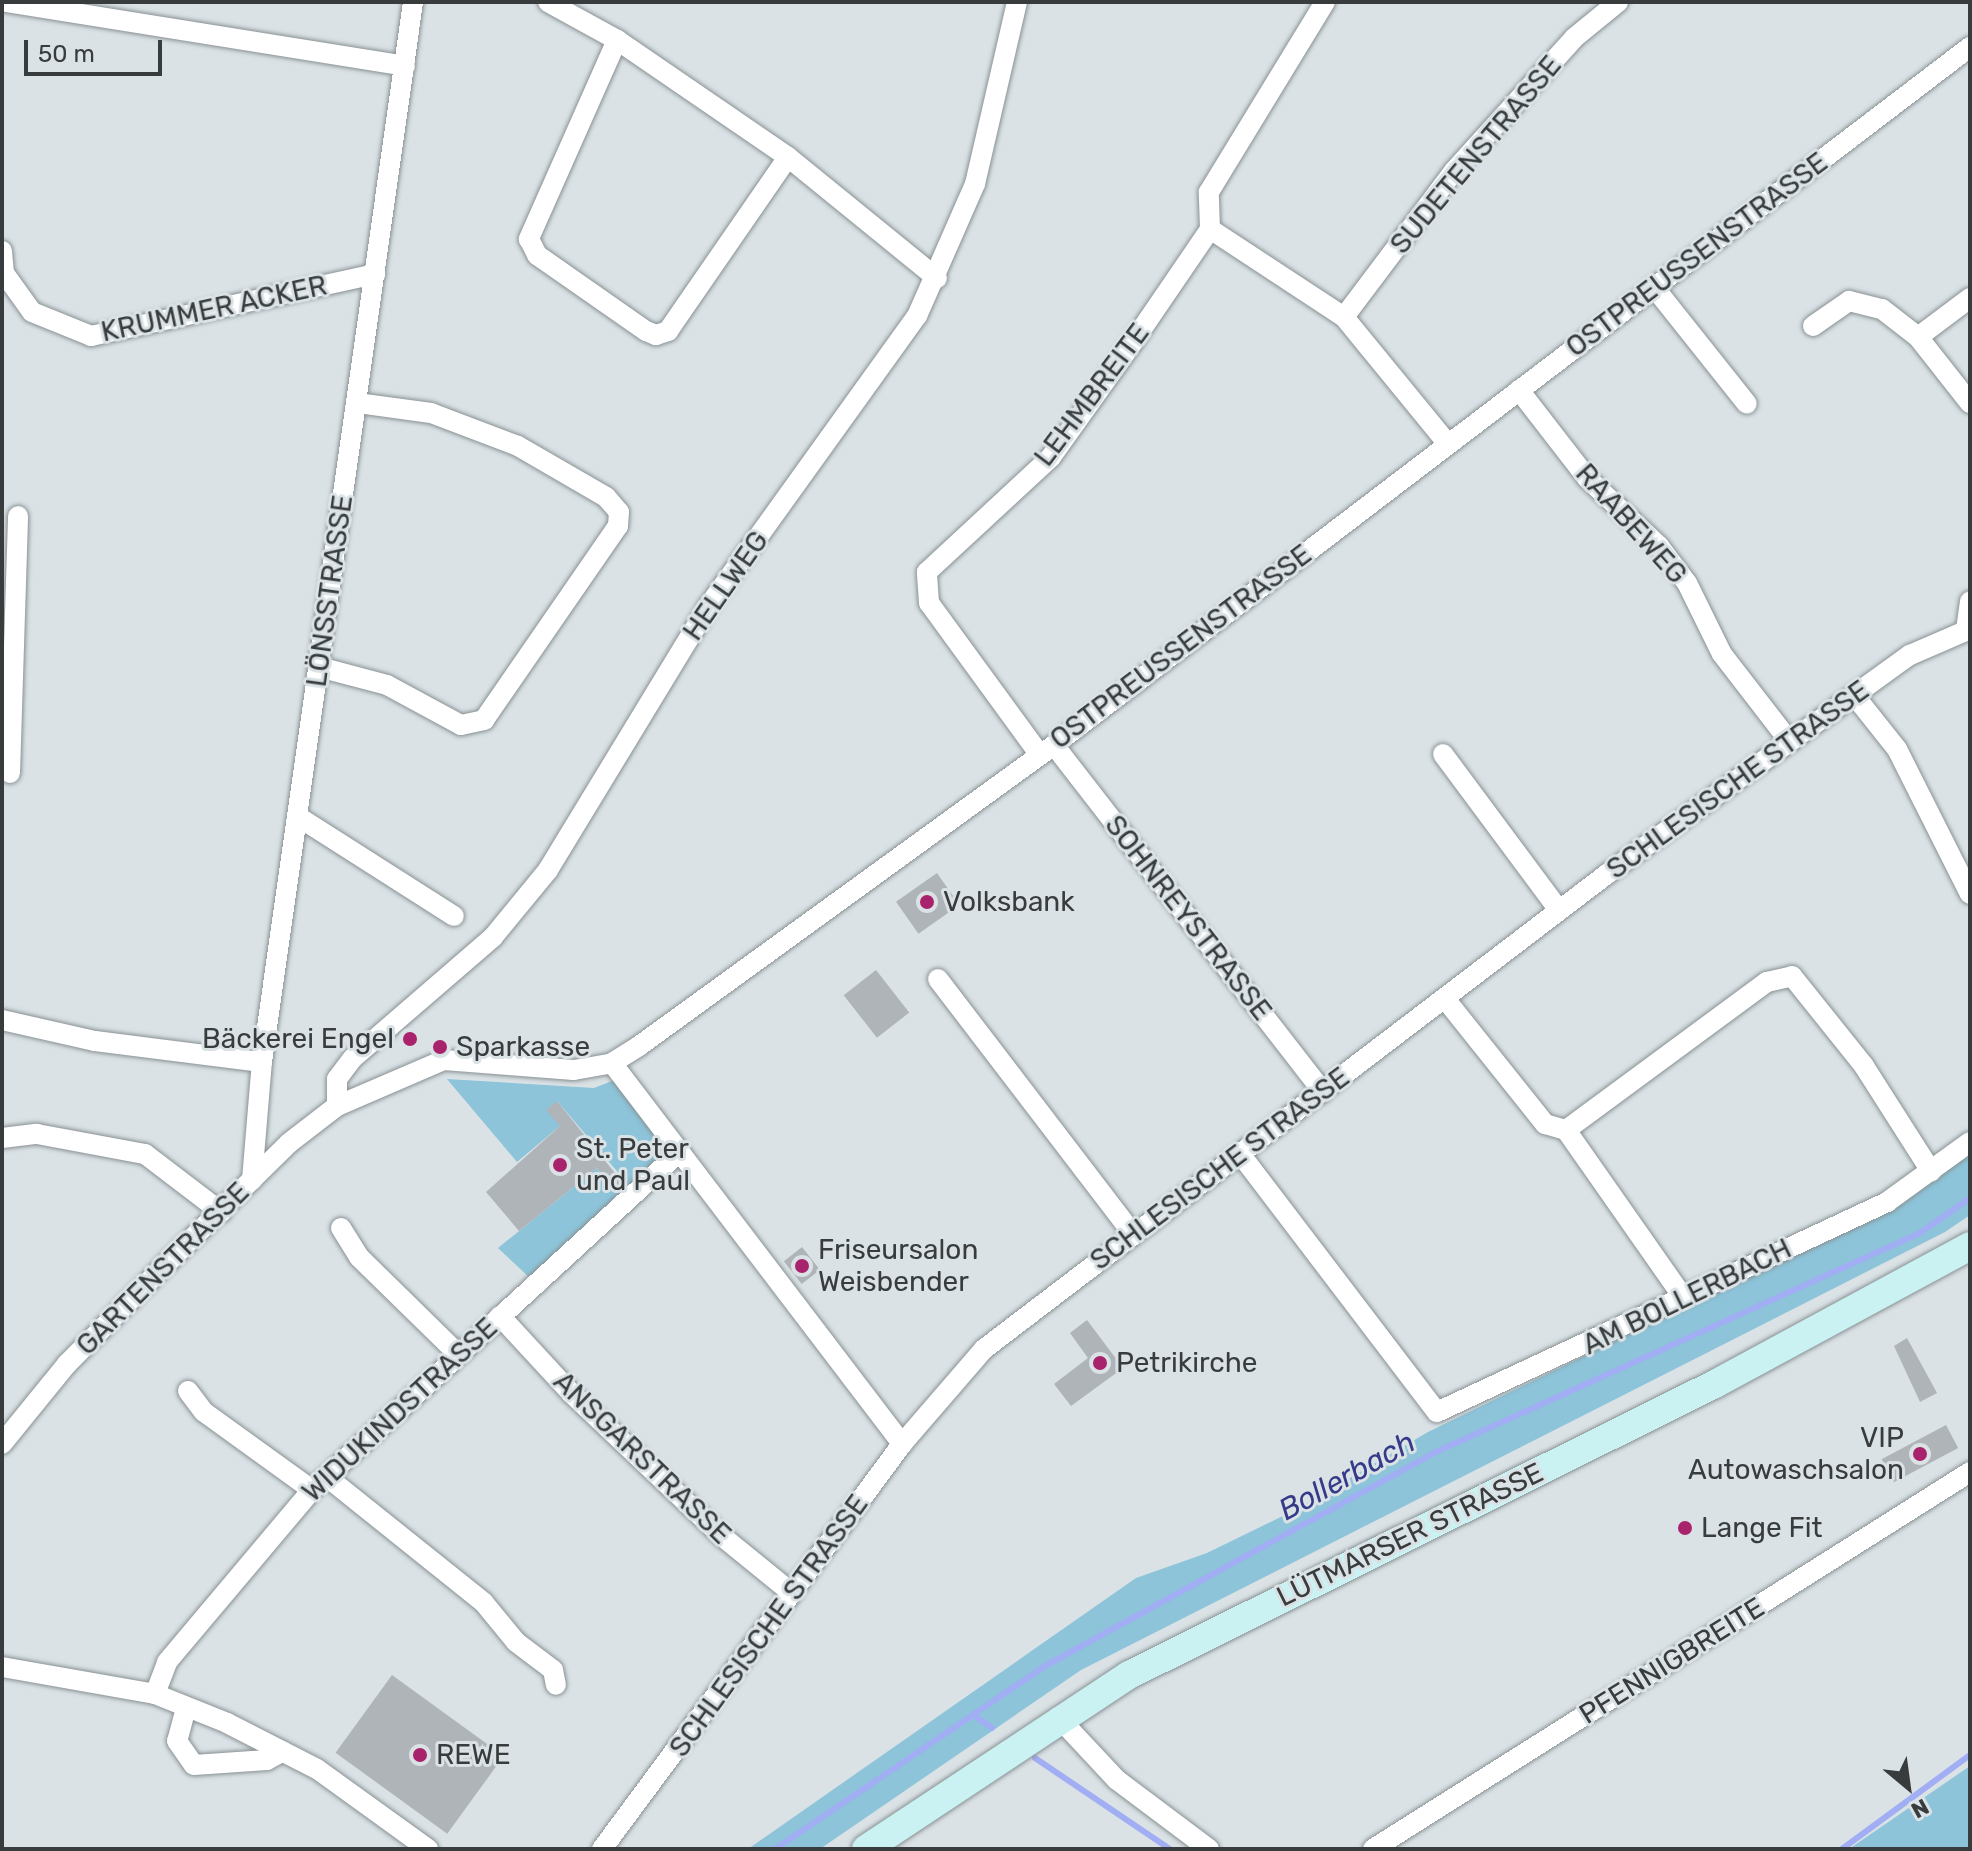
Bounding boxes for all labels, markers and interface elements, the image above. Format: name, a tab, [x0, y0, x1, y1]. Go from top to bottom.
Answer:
scale bar	[28, 24, 166, 74]
text: 50 m	[38, 40, 95, 68]
street label: SUDETENSTRASSE	[1383, 49, 1569, 261]
street label: OSTPREUSSENSTRASSE	[1560, 146, 1834, 364]
street label: KRUMMER ACKER	[98, 269, 330, 349]
street label: LEHMBREITE	[1027, 317, 1157, 473]
street label: RAABEWEG	[1568, 457, 1694, 591]
street label: LÖNSSTRASSE	[300, 493, 360, 689]
street label: HELLWEG	[676, 525, 776, 647]
street label: OSTPREUSSENSTRASSE	[1044, 538, 1318, 756]
street label: SCHLESISCHE STRASSE	[1600, 674, 1876, 886]
street label: SOHNREYSTRASSE	[1098, 809, 1278, 1027]
place label: Volksbank	[943, 885, 1075, 919]
marker: Volksbank	[918, 893, 936, 911]
place label: Bäckerei Engel	[202, 1022, 394, 1056]
marker: Bäckerei Engel	[401, 1030, 419, 1048]
place label: Sparkasse	[456, 1030, 590, 1064]
marker: Sparkasse	[431, 1038, 449, 1056]
street label: SCHLESISCHE STRASSE	[1084, 1061, 1356, 1277]
place label: St. Peter und Paul	[576, 1132, 690, 1198]
marker: St. Peter und Paul	[551, 1156, 569, 1174]
street label: GARTENSTRASSE	[70, 1176, 256, 1362]
street label: AM BOLLERBACH	[1577, 1232, 1797, 1362]
place label: Friseursalon Weisbender	[818, 1233, 978, 1299]
marker: Friseursalon Weisbender	[793, 1257, 811, 1275]
street label: WIDUKINDSTRASSE	[296, 1311, 504, 1509]
place label: Petrikirche	[1116, 1346, 1258, 1380]
marker: Petrikirche	[1091, 1354, 1109, 1372]
street label: ANSGARSTRASSE	[546, 1365, 738, 1551]
place label: VIP Autowaschsalon	[1688, 1421, 1904, 1487]
water label: Bollerbach	[1273, 1424, 1421, 1528]
marker: VIP Autowaschsalon	[1911, 1445, 1929, 1463]
street label: LÜTMARSER STRASSE	[1271, 1456, 1549, 1614]
street label: SCHLESISCHE STRASSE	[663, 1488, 875, 1764]
place label: Lange Fit	[1701, 1511, 1823, 1545]
marker: Lange Fit	[1676, 1519, 1694, 1537]
street label: PFENNIGBREITE	[1573, 1591, 1771, 1731]
place label: REWE	[436, 1738, 511, 1772]
marker: REWE	[411, 1746, 429, 1764]
north arrow	[1868, 1747, 1948, 1827]
text: N	[1906, 1793, 1933, 1824]

